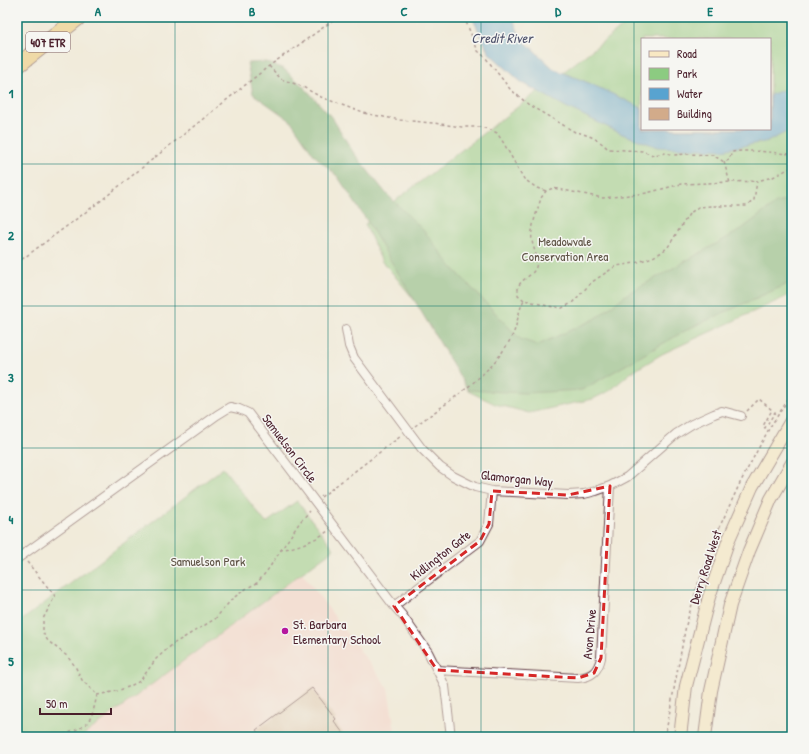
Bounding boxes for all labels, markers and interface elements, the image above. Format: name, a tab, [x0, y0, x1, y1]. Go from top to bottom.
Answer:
text: A	[95, 2, 102, 20]
text: B	[249, 2, 256, 20]
text: C	[400, 2, 408, 20]
text: D	[555, 2, 562, 20]
text: E	[707, 2, 713, 20]
water label: Credit River	[471, 28, 534, 47]
road number: 407 ETR	[26, 32, 70, 52]
legend	[641, 38, 771, 130]
text: Road	[677, 45, 697, 62]
text: Park	[677, 65, 697, 82]
text: 1	[9, 84, 14, 102]
text: Water	[677, 85, 703, 102]
text: Building	[677, 105, 712, 122]
text: 2	[8, 226, 15, 244]
park label: Meadowvale Conservation Area	[522, 232, 608, 265]
text: 3	[8, 368, 14, 386]
street label: Samuelson Circle	[258, 410, 322, 486]
street label: Glamorgan Way	[480, 465, 554, 491]
text: 4	[9, 510, 14, 528]
street label: Kidlington Gate	[406, 526, 474, 584]
street label: Derry Road West	[685, 527, 726, 606]
park label: Samuelson Park	[171, 552, 246, 570]
street label: Avon Drive	[578, 608, 600, 660]
place label: St. Barbara Elementary School	[293, 615, 381, 648]
marker: St. Barbara Elementary School	[280, 626, 290, 636]
text: 5	[8, 652, 14, 670]
scale bar	[40, 690, 111, 716]
text: 50 m	[46, 695, 67, 712]

